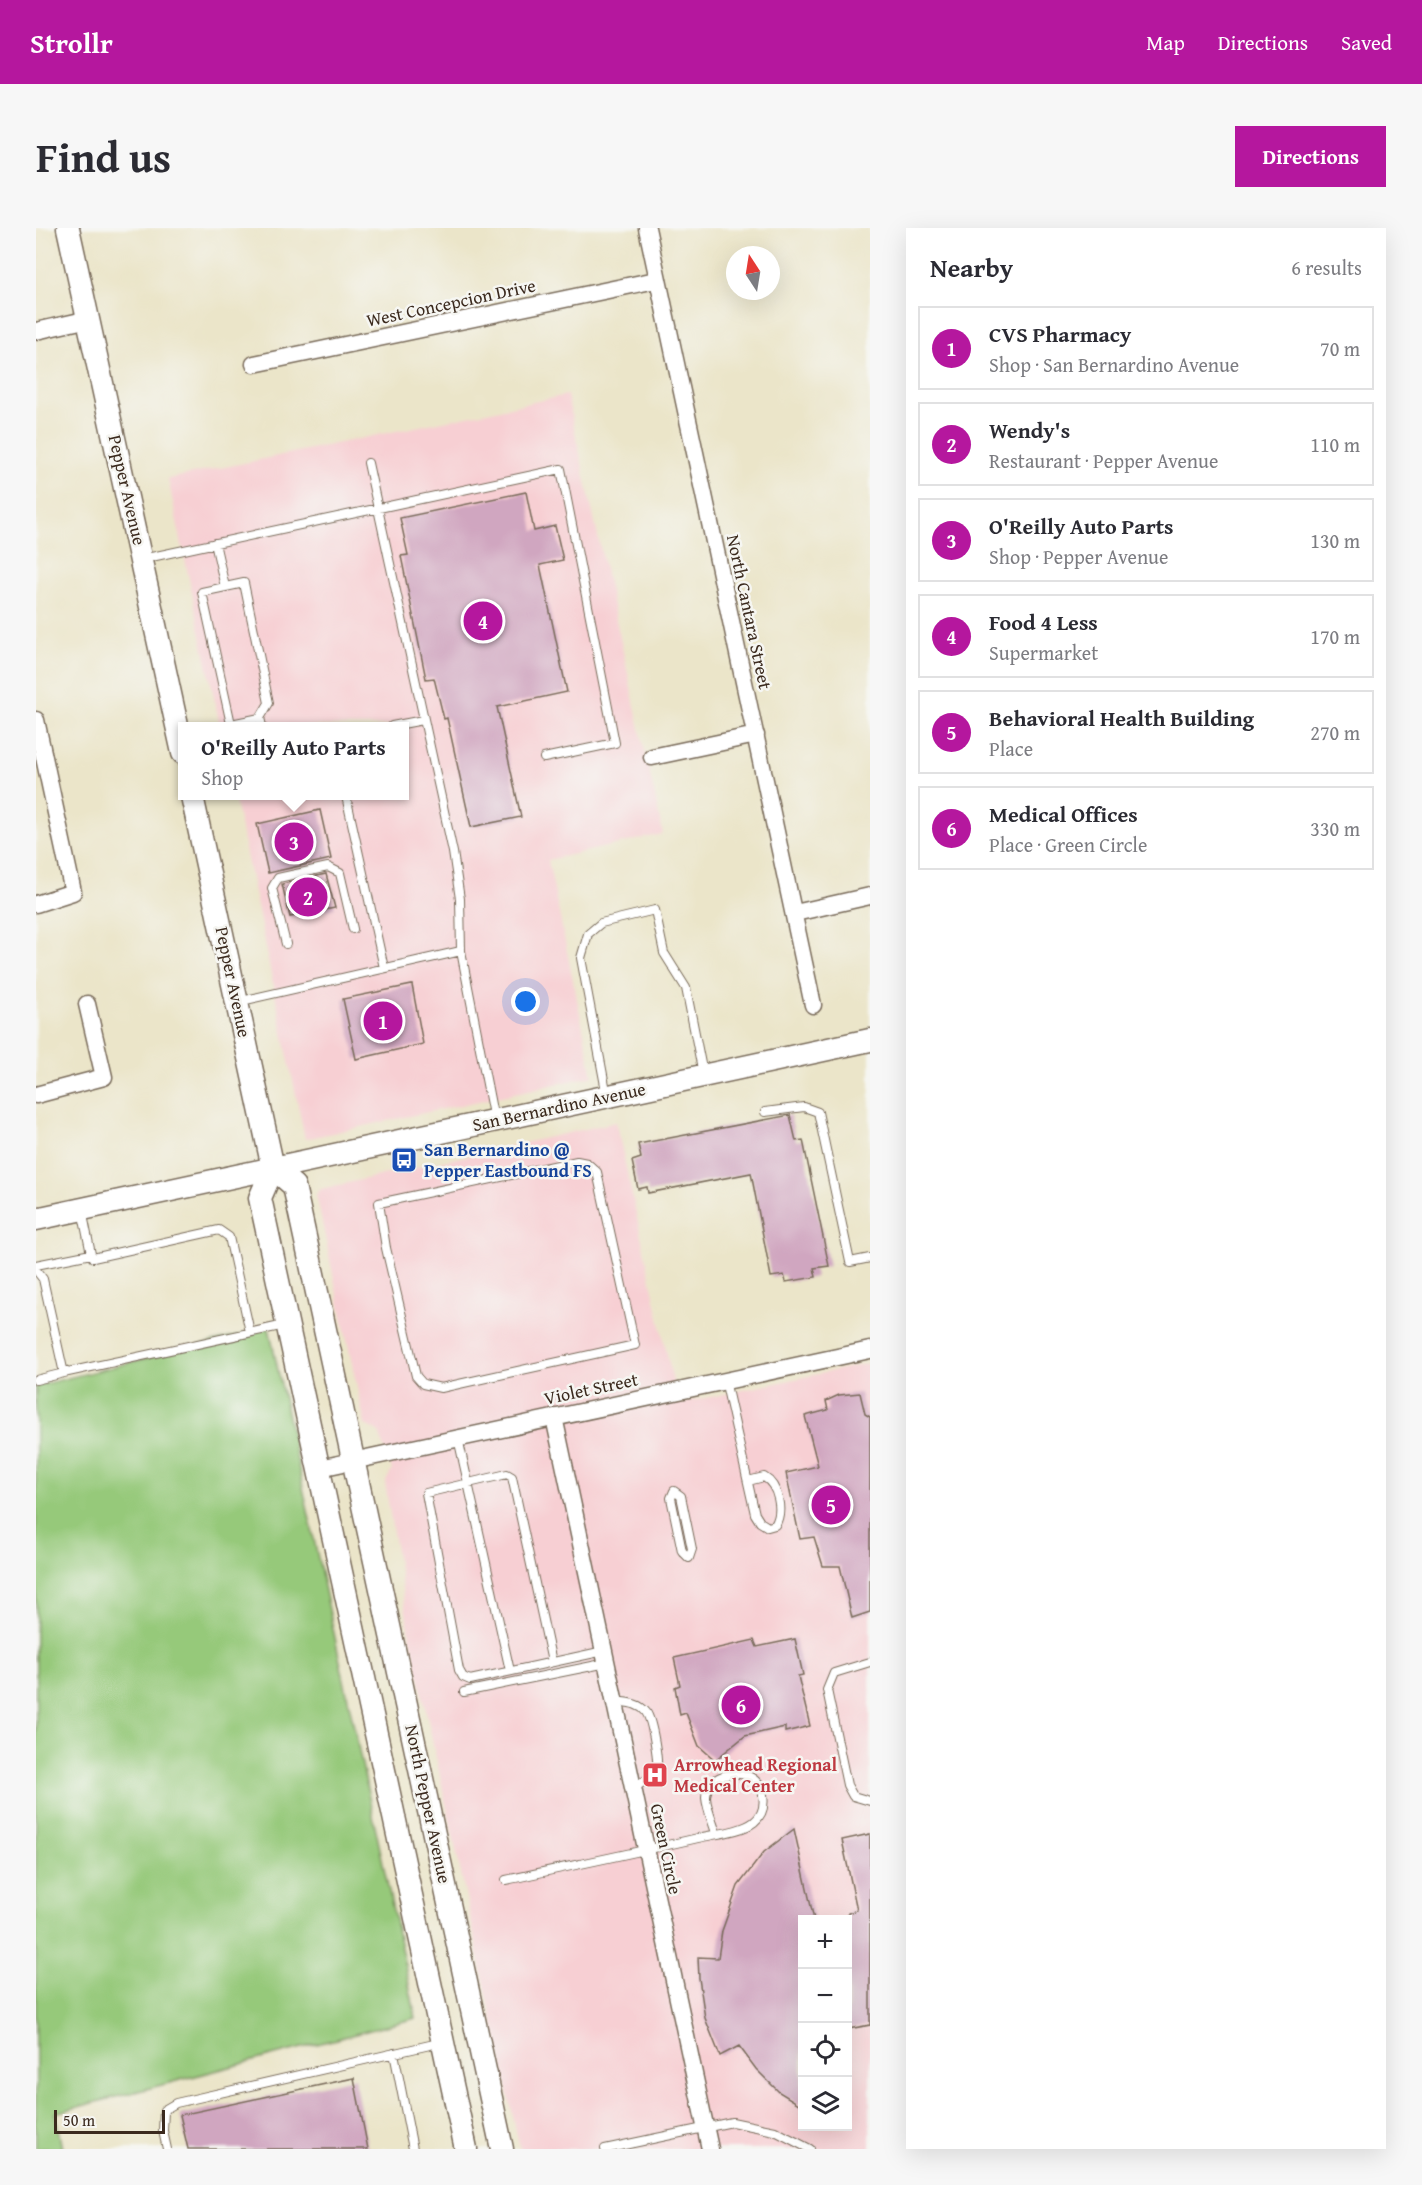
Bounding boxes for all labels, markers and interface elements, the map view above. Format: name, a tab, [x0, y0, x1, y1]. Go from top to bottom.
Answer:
text: Strollr	[30, 22, 113, 63]
text: Map	[1146, 27, 1185, 58]
text: Directions	[1218, 27, 1308, 58]
text: Saved	[1341, 27, 1392, 58]
text: Find us	[36, 126, 171, 187]
button: Directions	[1235, 126, 1386, 187]
north arrow	[726, 246, 780, 300]
text: Nearby	[930, 248, 1013, 287]
text: 6 results	[1291, 253, 1362, 282]
street label: West Concepcion Drive	[364, 271, 538, 334]
text: CVS Pharmacy	[989, 318, 1131, 350]
text: 1	[946, 334, 957, 363]
text: 70 m	[1320, 334, 1360, 363]
text: Shop · San Bernardino Avenue	[989, 350, 1239, 379]
text: Wendy's	[989, 414, 1070, 446]
text: 2	[946, 430, 957, 459]
text: 110 m	[1310, 430, 1360, 459]
street label: Pepper Avenue	[102, 432, 153, 548]
text: Restaurant · Pepper Avenue	[989, 446, 1218, 475]
text: O'Reilly Auto Parts	[989, 510, 1174, 542]
text: 3	[946, 526, 957, 555]
text: 130 m	[1310, 526, 1360, 555]
street label: North Cantara Street	[720, 532, 779, 692]
text: Shop · Pepper Avenue	[989, 542, 1168, 571]
pin: 4	[464, 598, 502, 644]
text: Food 4 Less	[989, 606, 1098, 638]
text: 4	[946, 622, 957, 651]
text: 170 m	[1310, 622, 1360, 651]
text: Supermarket	[989, 638, 1098, 667]
text: Behavioral Health Building	[989, 702, 1254, 734]
text: 5	[946, 718, 957, 747]
text: 270 m	[1310, 718, 1360, 747]
popup	[178, 722, 409, 800]
text: O'Reilly Auto Parts	[201, 731, 386, 763]
text: Place	[989, 734, 1033, 763]
text: Shop	[201, 763, 243, 792]
text: Medical Offices	[989, 798, 1138, 830]
text: 6	[946, 814, 957, 843]
text: 330 m	[1310, 814, 1360, 843]
pin: 3	[274, 820, 314, 864]
text: Place · Green Circle	[989, 830, 1147, 859]
pin: 2	[288, 874, 328, 920]
street label: Pepper Avenue	[209, 924, 258, 1040]
your location	[511, 987, 540, 1016]
pin: 1	[364, 998, 402, 1044]
street label: San Bernardino Avenue	[470, 1075, 648, 1138]
place label: San Bernardino @ Pepper Eastbound FS	[424, 1136, 592, 1184]
bus stop icon: San Bernardino @ Pepper Eastbound FS	[389, 1145, 419, 1175]
street label: Violet Street	[541, 1365, 641, 1412]
pin: 5	[812, 1482, 850, 1528]
pin: 6	[722, 1682, 760, 1728]
street label: North Pepper Avenue	[398, 1722, 458, 1886]
place label: Arrowhead Regional Medical Center	[674, 1751, 838, 1799]
hospital icon: Arrowhead Regional Medical Center	[640, 1760, 670, 1790]
street label: Green Circle	[644, 1801, 689, 1897]
map controls	[798, 1915, 852, 2131]
button: +	[798, 1915, 852, 1969]
button: −	[798, 1969, 852, 2023]
button: locate	[798, 2023, 852, 2077]
button: layers	[798, 2077, 852, 2131]
scale bar	[54, 2107, 165, 2134]
text: 50 m	[63, 2108, 95, 2132]

